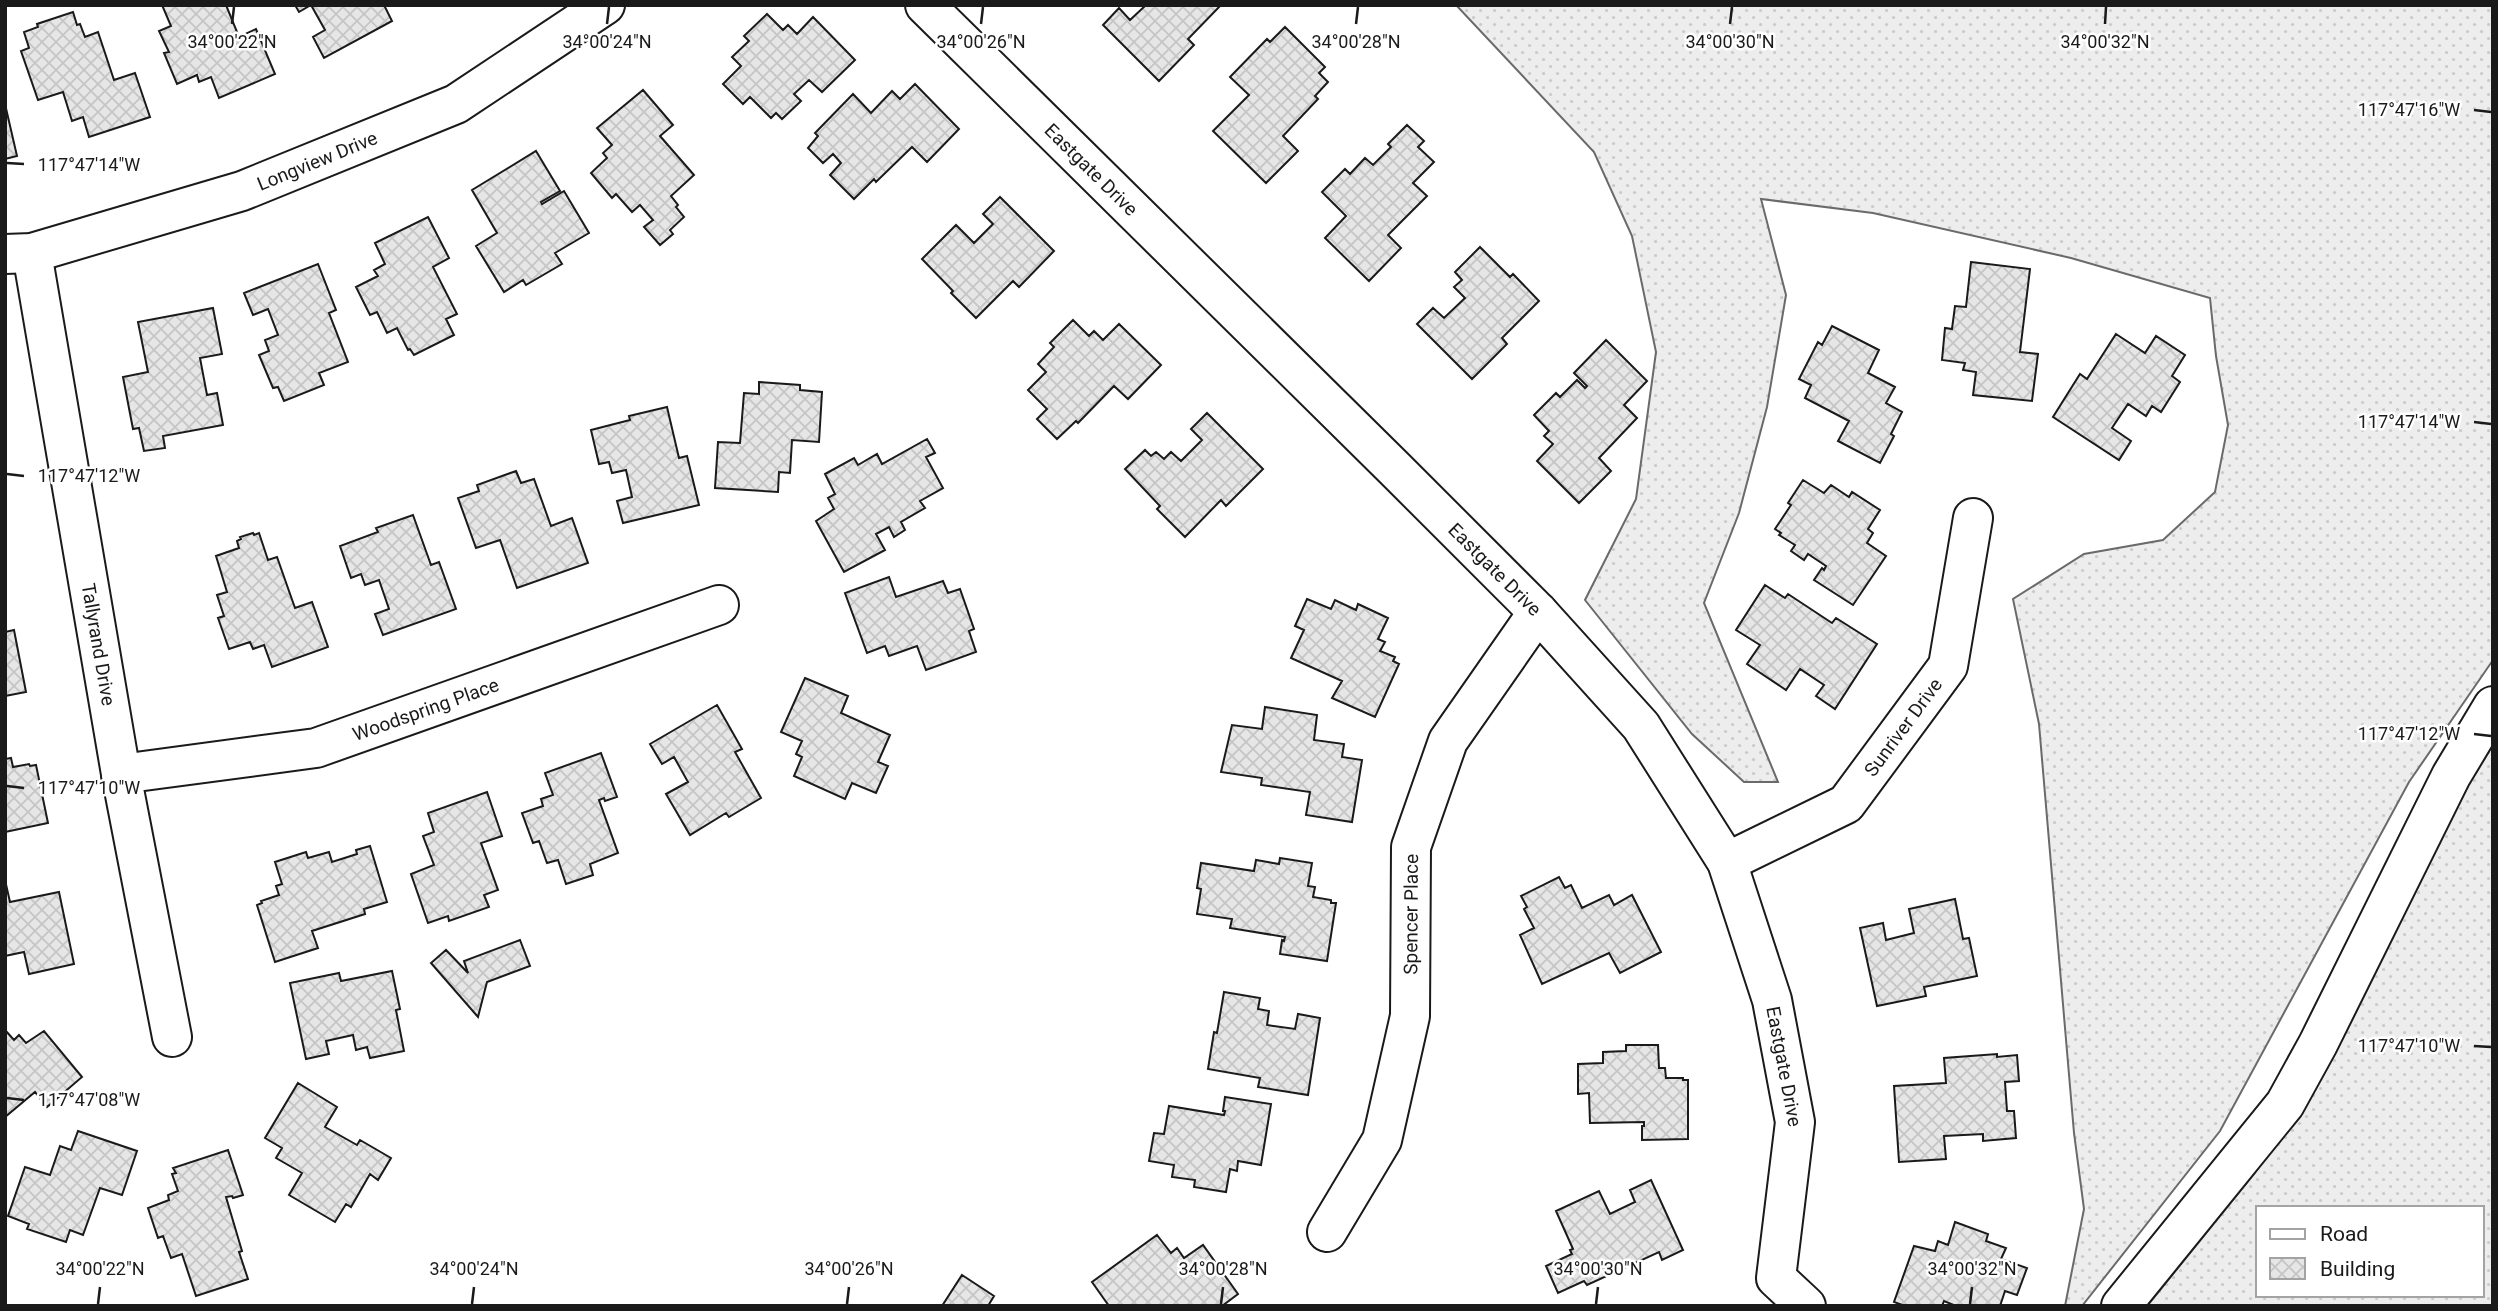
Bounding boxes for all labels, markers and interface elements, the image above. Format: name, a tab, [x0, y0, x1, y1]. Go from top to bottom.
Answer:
text: 34°00'22"N	[187, 31, 277, 52]
text: 34°00'24"N	[562, 31, 652, 52]
text: 34°00'26"N	[936, 31, 1026, 52]
text: 34°00'28"N	[1311, 31, 1401, 52]
text: 34°00'30"N	[1685, 31, 1775, 52]
text: 34°00'32"N	[2060, 31, 2150, 52]
text: 117°47'16"W	[2358, 99, 2460, 120]
street label: Eastgate Drive	[1040, 118, 1143, 220]
street label: Longview Drive	[253, 126, 381, 195]
text: 117°47'14"W	[38, 154, 140, 175]
text: 117°47'14"W	[2358, 411, 2460, 432]
text: 117°47'12"W	[38, 465, 140, 486]
street label: Eastgate Drive	[1444, 518, 1546, 620]
street label: Tallyrand Drive	[77, 581, 121, 707]
street label: Woodspring Place	[349, 673, 502, 746]
street label: Sunriver Drive	[1859, 673, 1947, 781]
text: 117°47'12"W	[2358, 723, 2460, 744]
text: 117°47'10"W	[38, 777, 140, 798]
street label: Spencer Place	[1399, 854, 1422, 975]
street label: Eastgate Drive	[1762, 1004, 1807, 1128]
text: 117°47'10"W	[2358, 1035, 2460, 1056]
text: 117°47'08"W	[38, 1089, 140, 1110]
legend	[2256, 1206, 2484, 1297]
text: Road	[2320, 1222, 2368, 1246]
text: Building	[2320, 1257, 2395, 1281]
text: 34°00'22"N	[55, 1258, 145, 1279]
text: 34°00'24"N	[429, 1258, 519, 1279]
text: 34°00'26"N	[804, 1258, 894, 1279]
text: 34°00'28"N	[1178, 1258, 1268, 1279]
text: 34°00'30"N	[1553, 1258, 1643, 1279]
text: 34°00'32"N	[1927, 1258, 2017, 1279]

